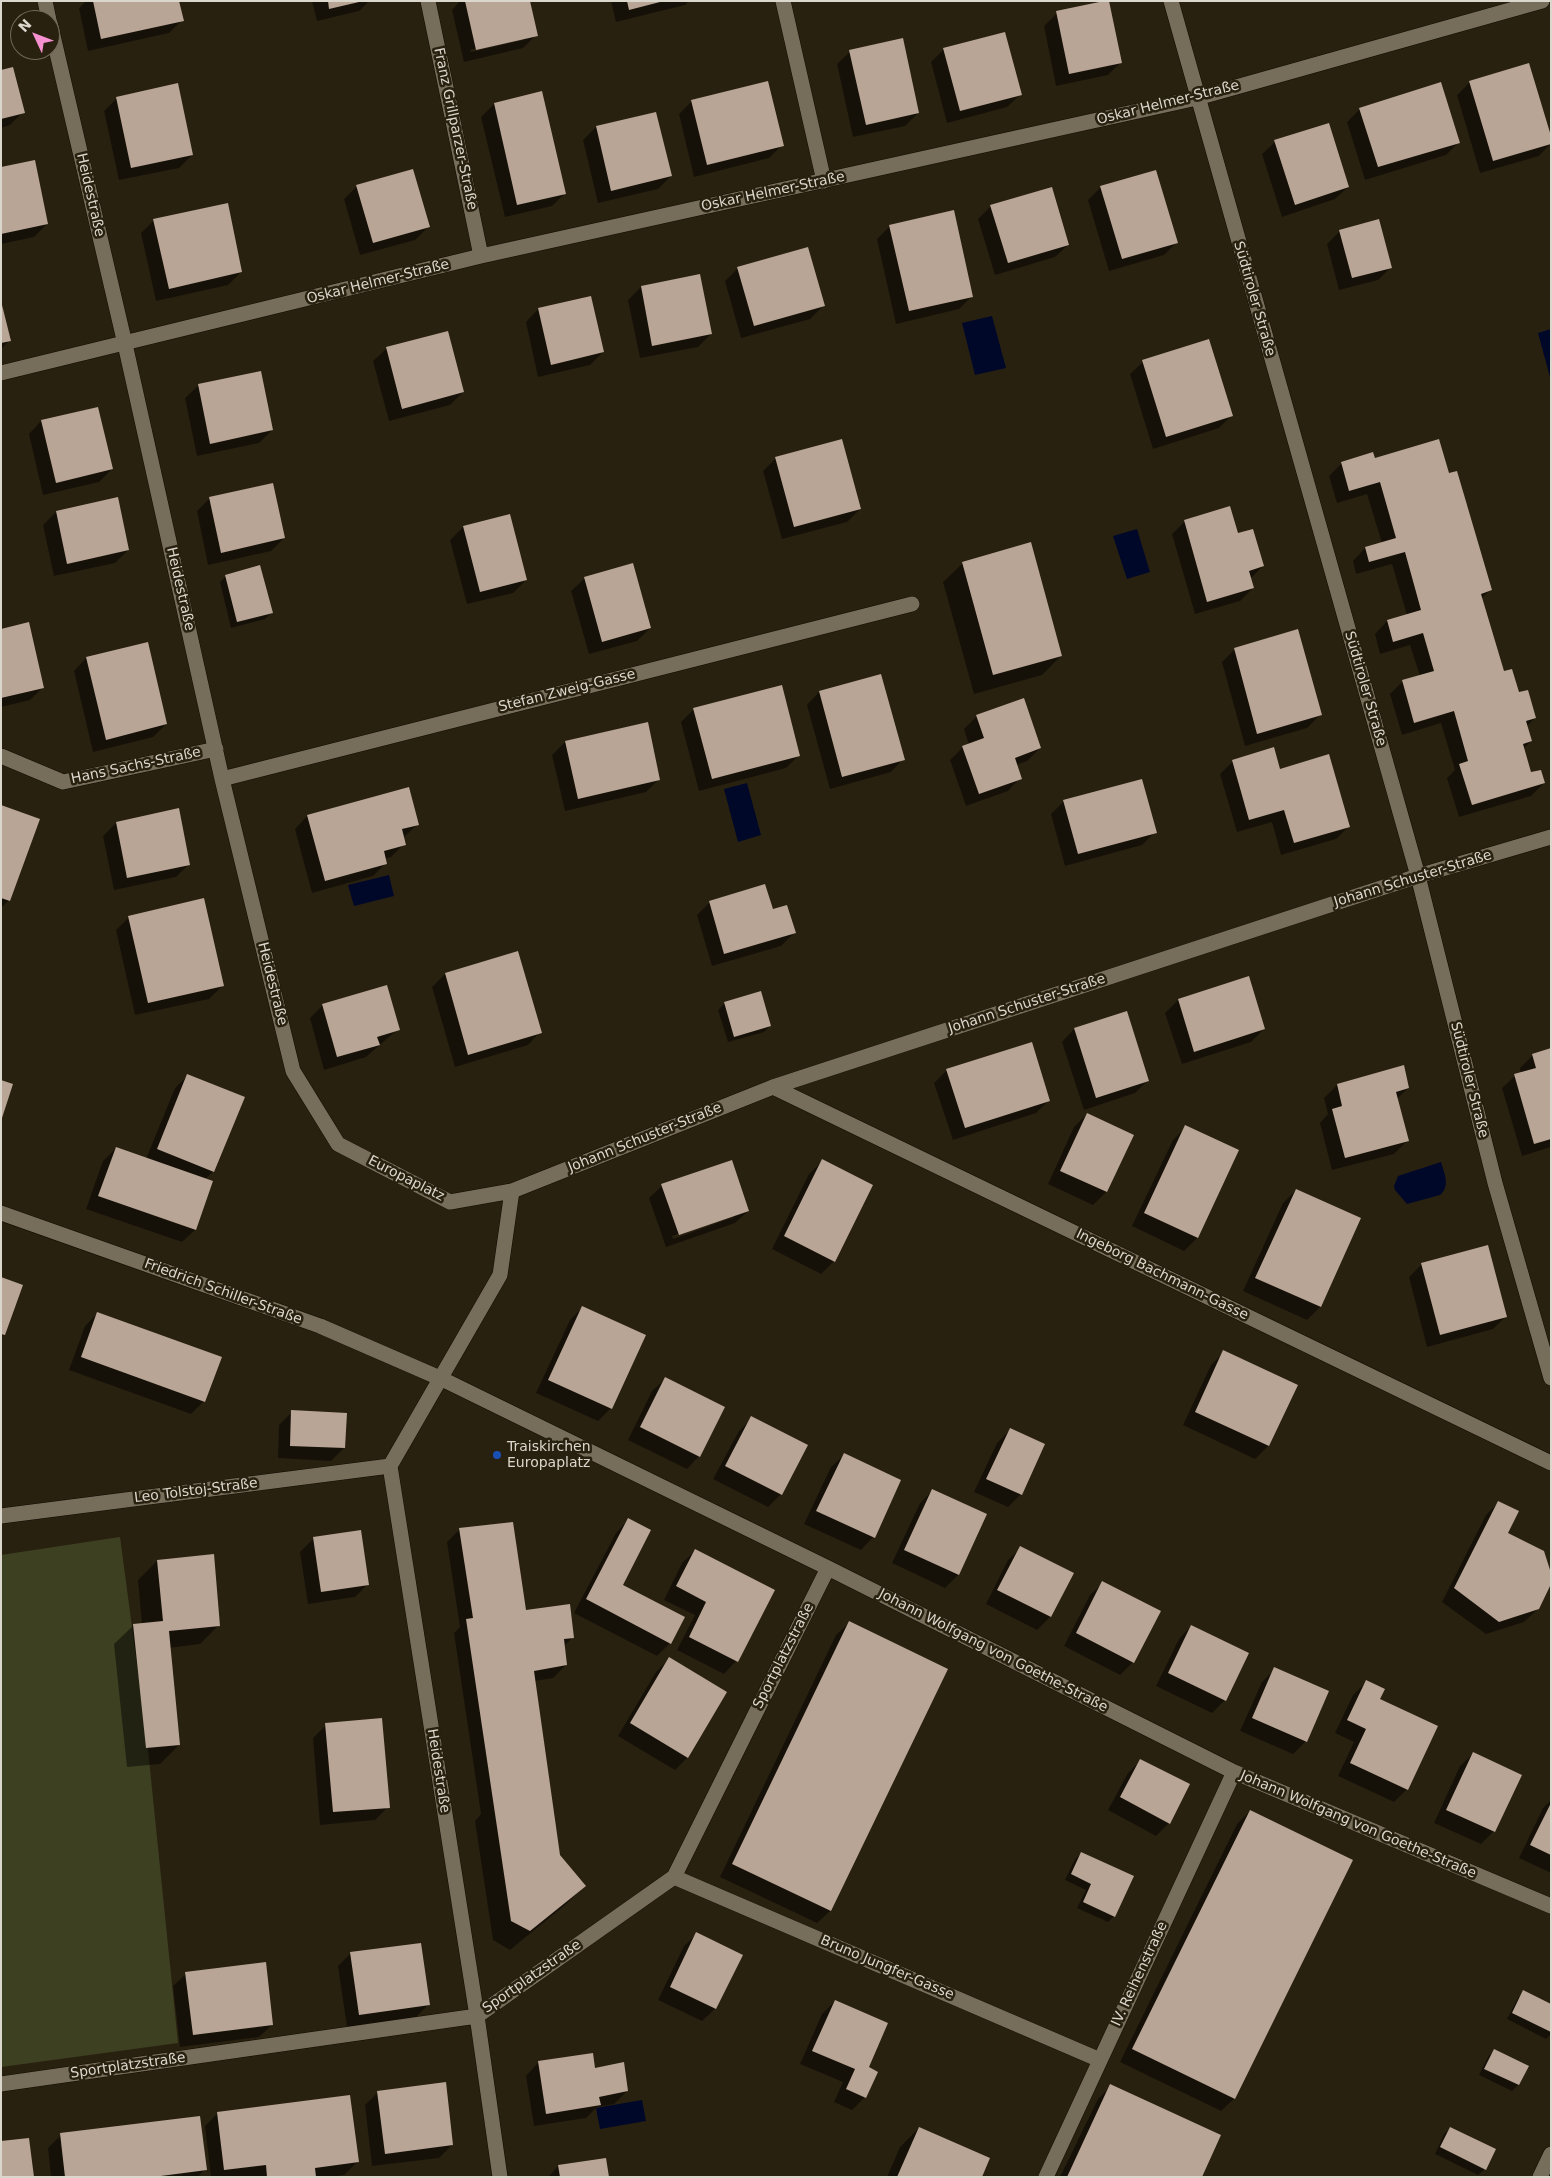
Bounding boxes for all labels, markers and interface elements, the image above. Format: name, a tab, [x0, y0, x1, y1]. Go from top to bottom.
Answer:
north arrow	[10, 10, 60, 60]
text: N	[15, 16, 35, 35]
street label: Franz Grillparzer-Straße	[430, 46, 480, 212]
street label: Oskar Helmer-Straße	[1095, 77, 1241, 129]
street label: Heidestraße	[72, 152, 108, 238]
street label: Oskar Helmer-Straße	[700, 169, 846, 215]
street label: Südtiroler Straße	[1230, 240, 1278, 358]
street label: Oskar Helmer-Straße	[305, 256, 451, 308]
street label: Heidestraße	[162, 546, 198, 632]
street label: Südtiroler Straße	[1341, 630, 1389, 748]
street label: Stefan Zweig-Gasse	[497, 666, 637, 716]
street label: Hans Sachs-Straße	[70, 744, 202, 788]
street label: Johann Schuster-Straße	[1332, 847, 1494, 911]
street label: Heidestraße	[254, 941, 290, 1027]
street label: Johann Schuster-Straße	[946, 971, 1108, 1037]
street label: Südtiroler Straße	[1446, 1020, 1492, 1140]
street label: Johann Schuster-Straße	[566, 1099, 724, 1177]
street label: Europaplatz	[365, 1153, 447, 1205]
street label: Ingeborg Bachmann-Gasse	[1073, 1226, 1251, 1324]
street label: Friedrich Schiller-Straße	[142, 1256, 304, 1328]
place label: Traiskirchen Europaplatz	[507, 1439, 591, 1471]
marker: Traiskirchen Europaplatz	[491, 1449, 503, 1461]
street label: Leo Tolstoj-Straße	[133, 1475, 259, 1507]
street label: Johann Wolfgang von Goethe-Straße	[876, 1586, 1110, 1716]
street label: Sportplatzstraße	[750, 1600, 818, 1712]
street label: Heidestraße	[423, 1728, 453, 1814]
street label: Johann Wolfgang von Goethe-Straße	[1237, 1767, 1479, 1883]
street label: IV. Reihenstraße	[1108, 1919, 1172, 2029]
street label: Bruno Jungfer-Gasse	[818, 1932, 956, 2004]
street label: Sportplatzstraße	[480, 1937, 584, 2017]
street label: Sportplatzstraße	[69, 2050, 187, 2082]

